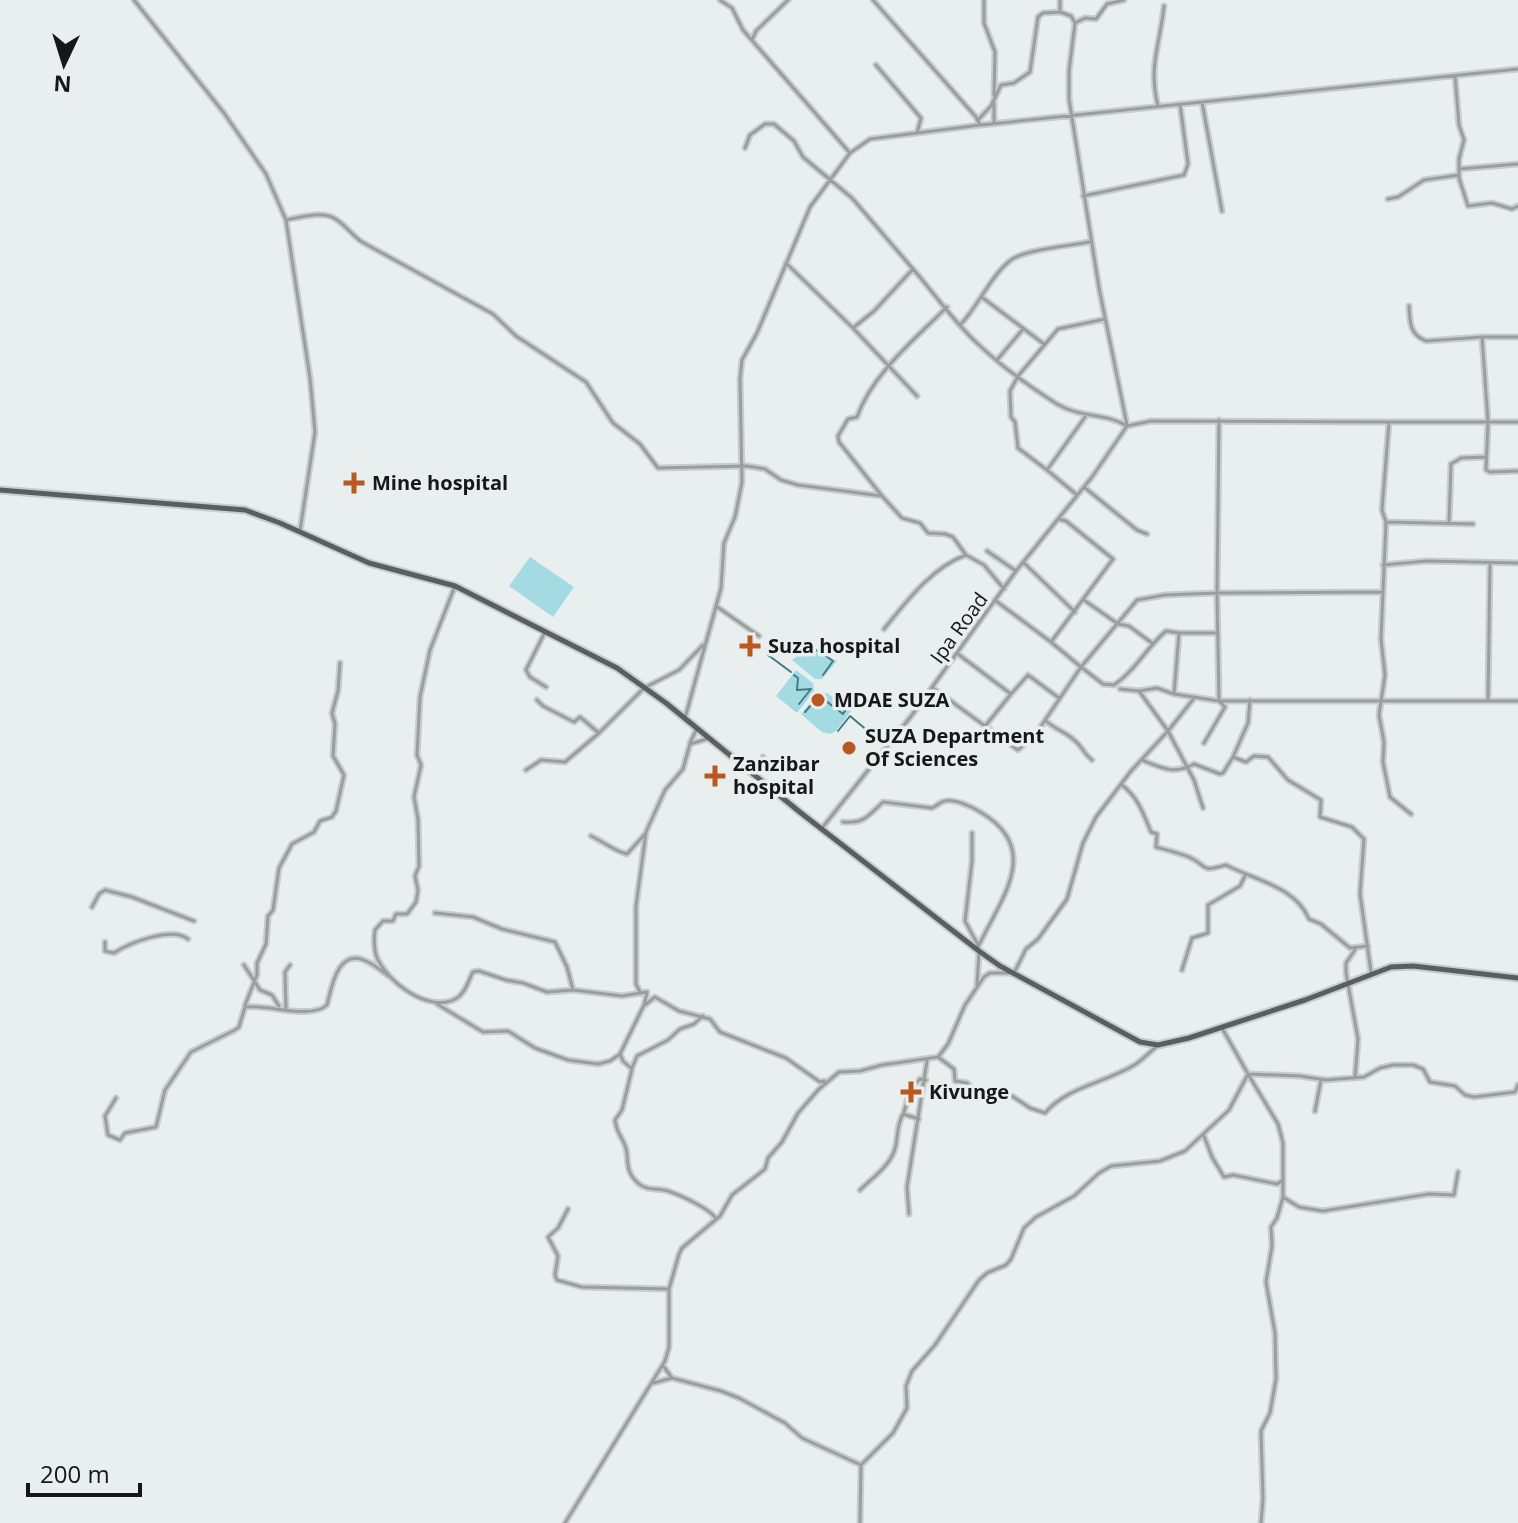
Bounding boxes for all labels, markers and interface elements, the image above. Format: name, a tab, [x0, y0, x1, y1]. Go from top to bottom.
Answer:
north arrow	[24, 24, 104, 104]
text: N	[53, 69, 73, 101]
place label: Mine hospital	[372, 469, 508, 496]
marker: Mine hospital	[343, 472, 365, 494]
street label: Ipa Road	[924, 587, 994, 669]
place label: Suza hospital	[768, 632, 900, 659]
marker: Suza hospital	[739, 635, 761, 657]
place label: MDAE SUZA	[834, 686, 950, 713]
marker: MDAE SUZA	[809, 691, 827, 709]
place label: SUZA Department Of Sciences	[865, 722, 1044, 772]
marker: SUZA Department Of Sciences	[840, 739, 858, 757]
place label: Zanzibar hospital	[733, 750, 819, 800]
marker: Zanzibar hospital	[704, 765, 726, 787]
place label: Kivunge	[929, 1078, 1009, 1105]
marker: Kivunge	[900, 1081, 922, 1103]
scale bar	[28, 1447, 140, 1497]
text: 200 m	[40, 1457, 110, 1490]

